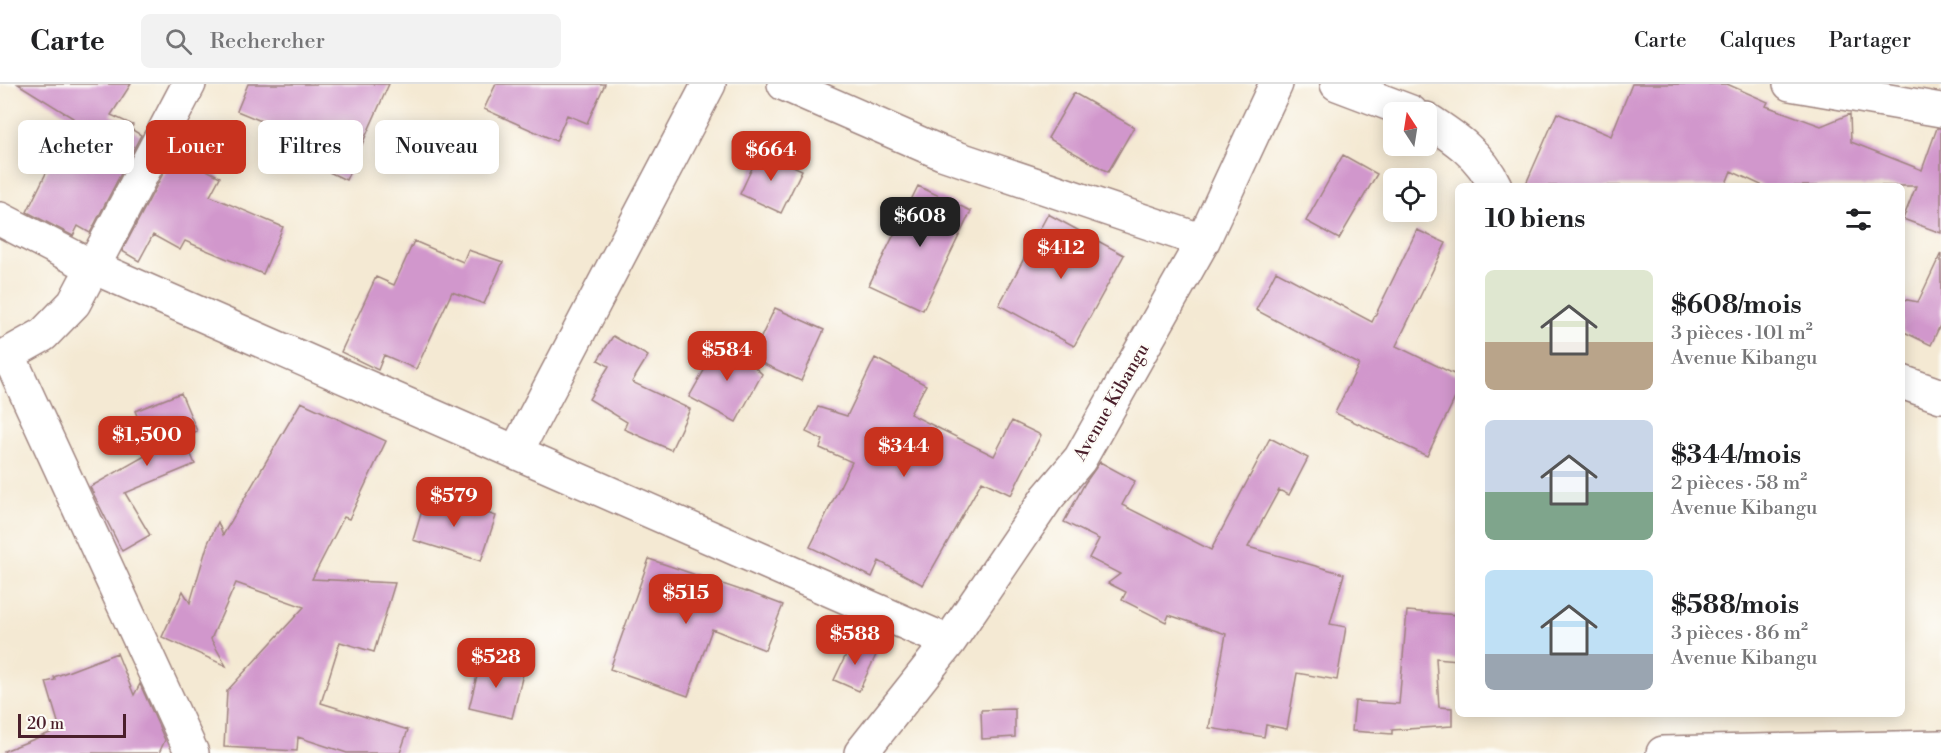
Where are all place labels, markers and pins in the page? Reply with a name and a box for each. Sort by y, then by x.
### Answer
pin: $664 [735,131,807,182]
pin: $608 [884,197,956,248]
pin: $412 [1025,229,1097,280]
pin: $584 [691,331,763,382]
pin: $1,500 [98,416,196,467]
pin: $344 [868,427,940,478]
pin: $579 [418,477,490,528]
pin: $515 [650,574,722,625]
pin: $588 [819,615,891,666]
pin: $528 [460,638,532,689]

